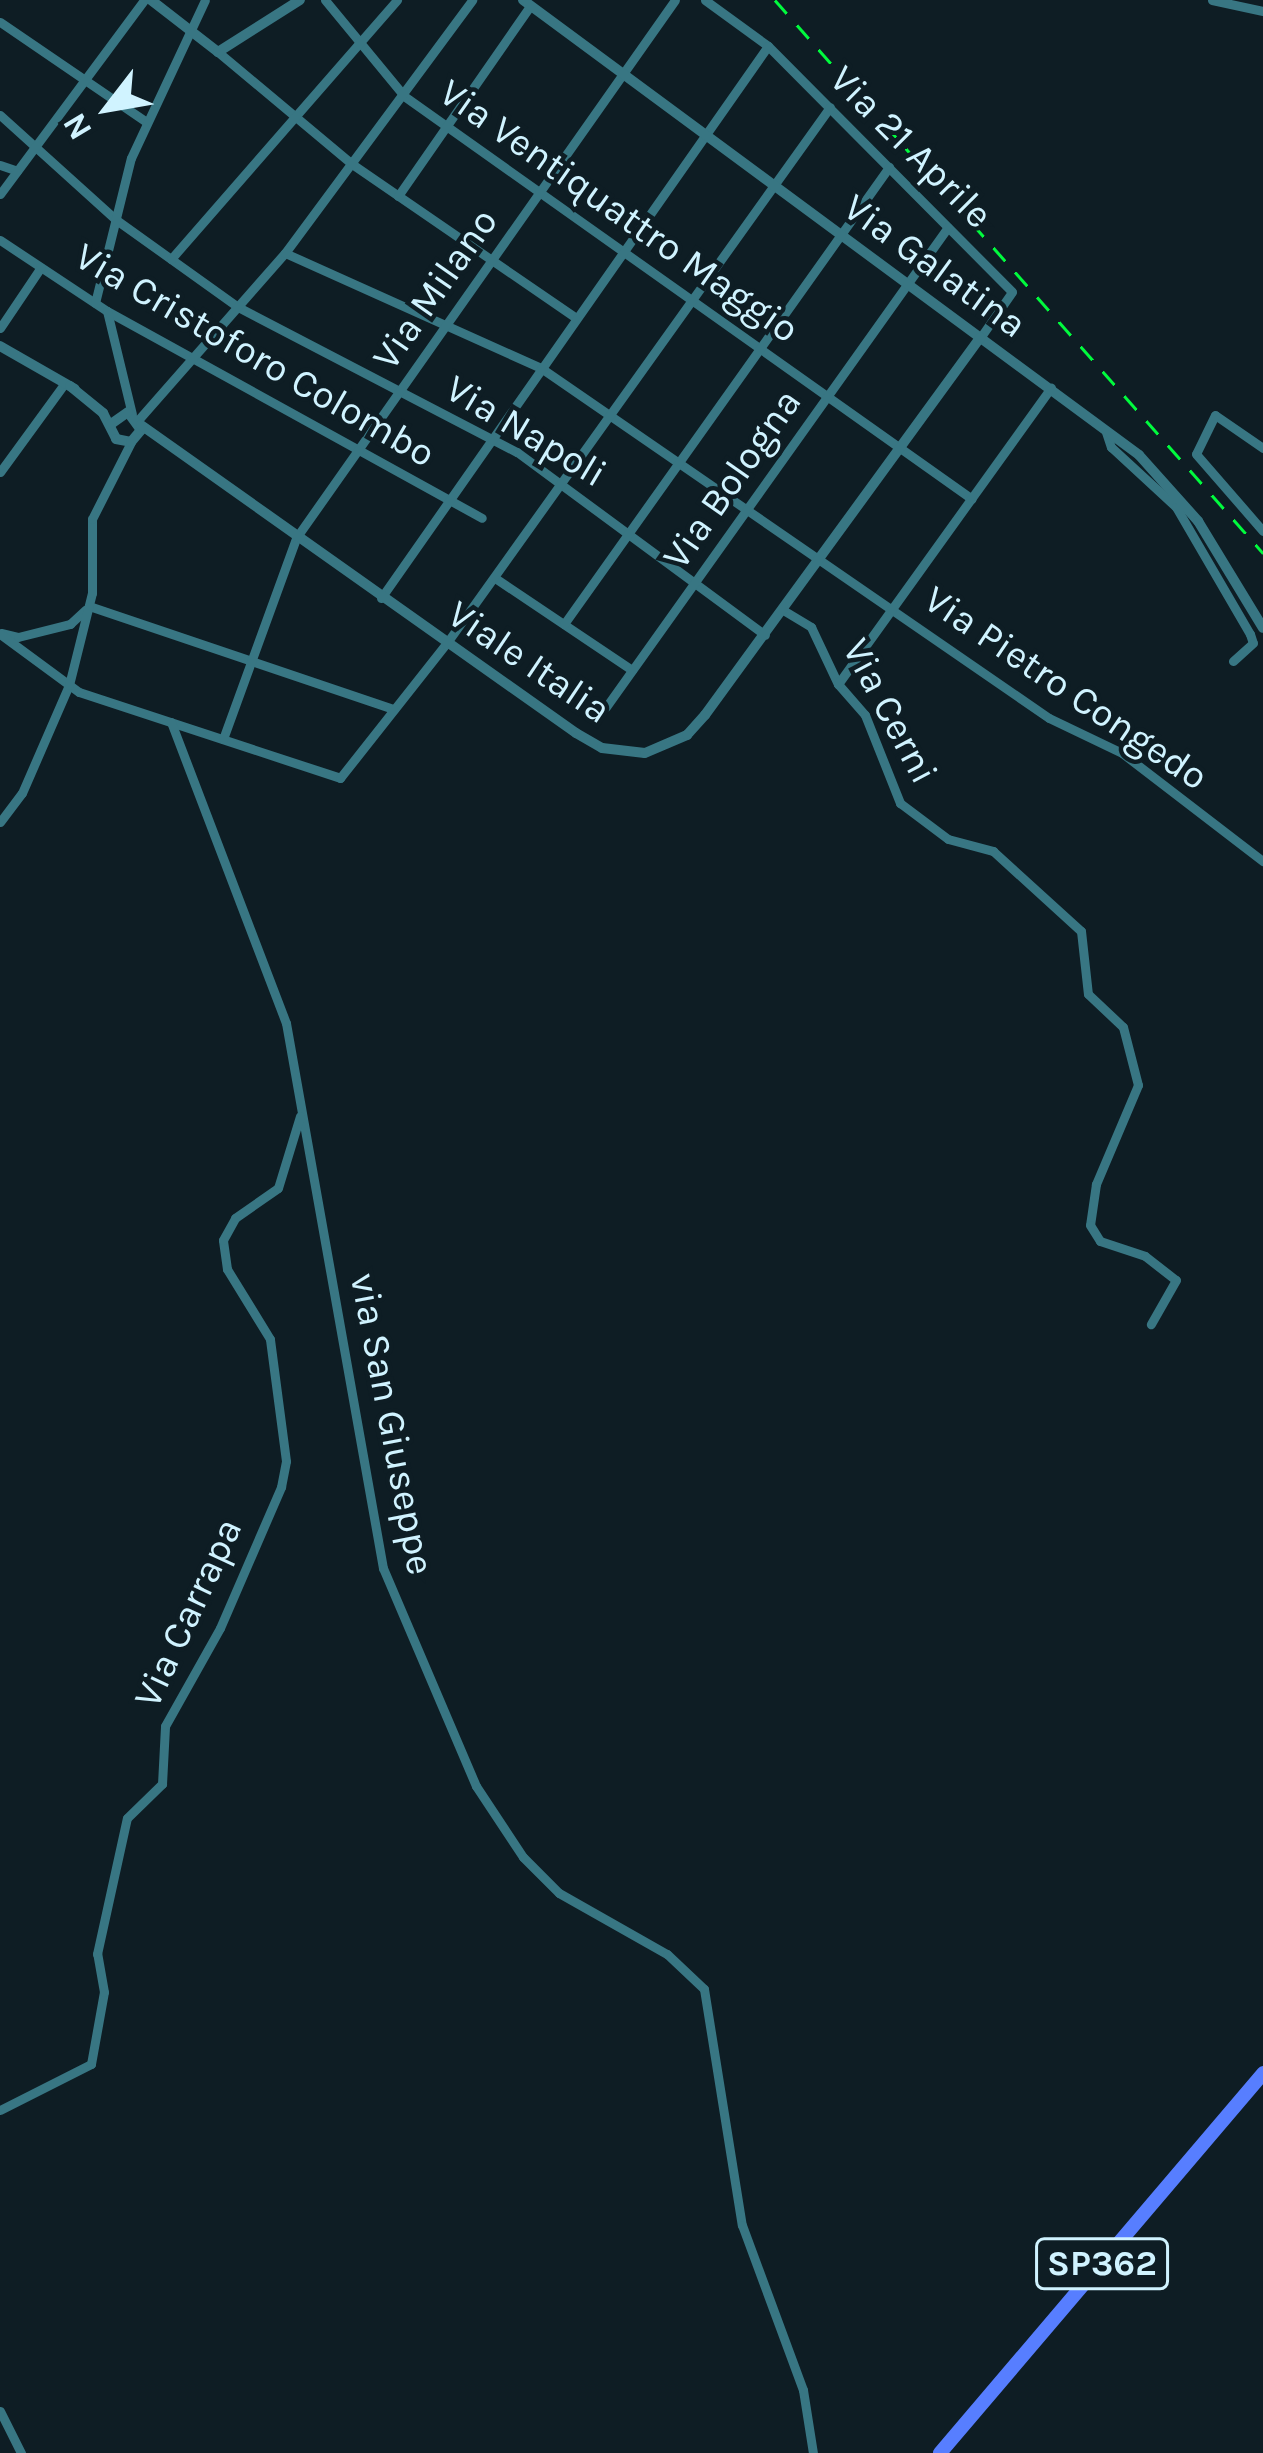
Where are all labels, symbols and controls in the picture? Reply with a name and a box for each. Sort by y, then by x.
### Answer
north arrow [48,48,168,168]
street label: Via 21 Aprile [820,56,1002,238]
street label: Via Ventiquattro Maggio [430,69,808,353]
text: N [55,107,100,146]
street label: Via Galatina [834,184,1036,348]
street label: Via Milano [362,199,508,379]
street label: Via Cristoforo Colombo [67,233,443,477]
street label: Via Napoli [437,365,615,497]
street label: Via Bologna [653,380,811,578]
street label: Via Pietro Congedo [915,576,1217,800]
street label: Viale Italia [439,591,619,733]
street label: Via Cerni [832,630,948,792]
street label: via San Giuseppe [340,1269,444,1579]
street label: Via Carrapa [124,1511,252,1715]
road number: SP362 [1033,2234,1171,2294]

